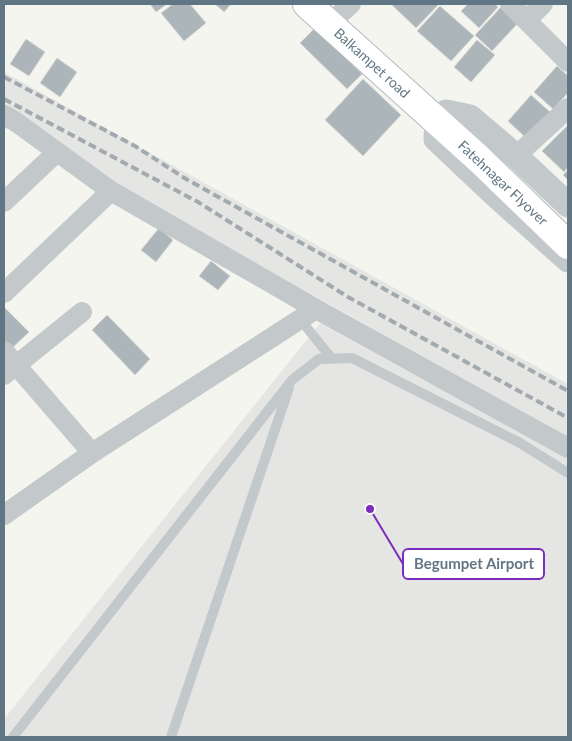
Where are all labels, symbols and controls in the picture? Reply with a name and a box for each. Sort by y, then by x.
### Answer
street label: Balkampet road [331,24,414,101]
street label: Fatehnagar Flyover [455,137,552,229]
callout: Begumpet Airport [403,549,544,579]
text: Begumpet Airport [414,554,534,572]

